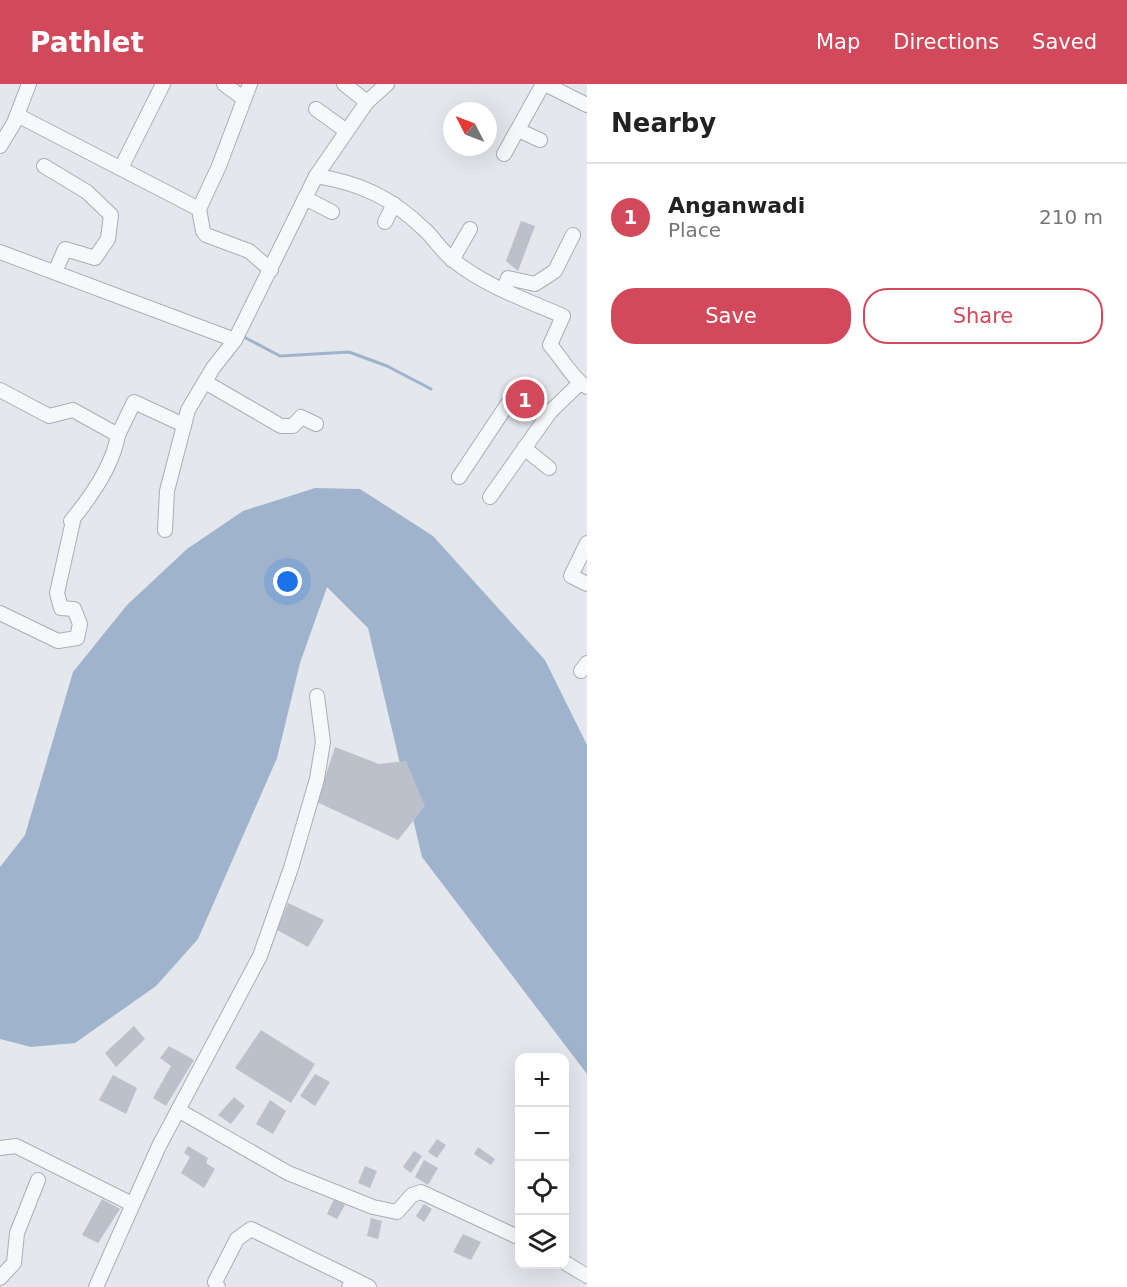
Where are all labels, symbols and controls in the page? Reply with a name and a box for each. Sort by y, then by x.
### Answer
text: Pathlet [30,26,144,59]
text: Map [816,30,860,54]
text: Directions [893,30,999,54]
text: Saved [1032,30,1097,54]
north arrow [443,102,497,156]
text: Nearby [611,108,716,138]
text: Anganwadi [668,193,805,218]
text: 1 [624,205,637,229]
text: 210 m [1039,205,1103,229]
text: Place [668,218,721,242]
button: Save [611,288,851,344]
button: Share [863,288,1103,344]
pin: 1 [506,376,544,422]
your location [273,567,302,596]
map controls [515,1053,569,1269]
button: + [515,1053,569,1107]
button: − [515,1107,569,1161]
button: locate [515,1161,569,1215]
button: layers [515,1215,569,1269]

